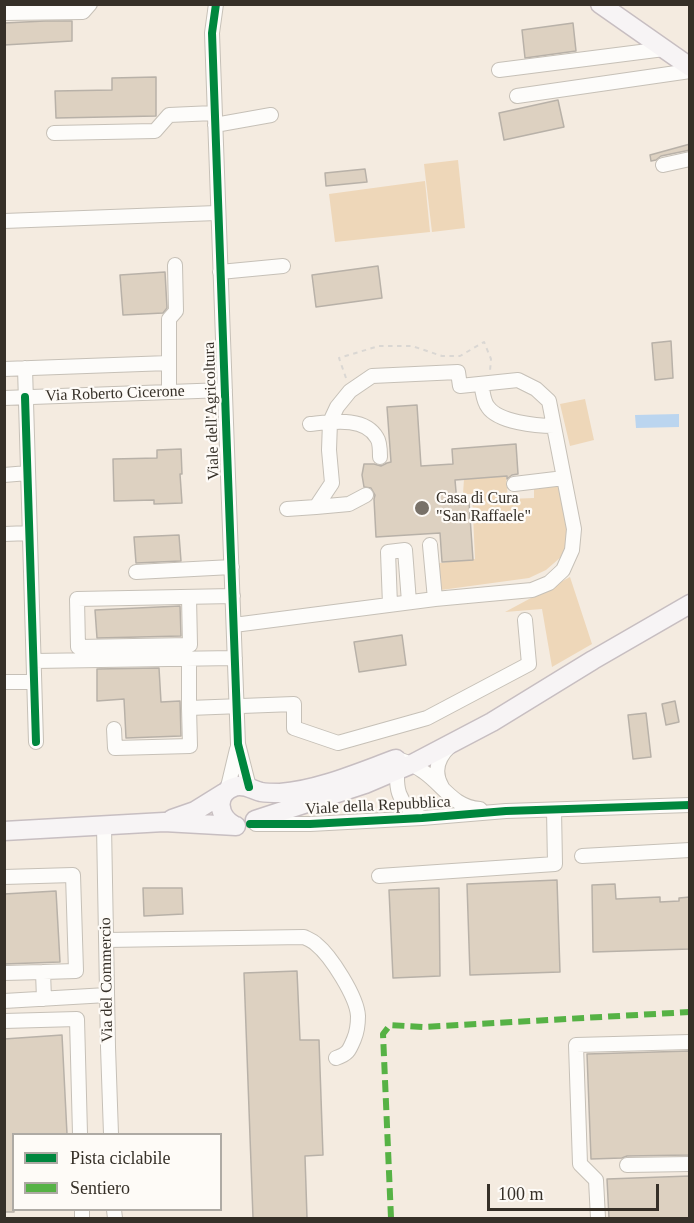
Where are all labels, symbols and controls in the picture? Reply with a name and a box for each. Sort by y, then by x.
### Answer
street label: Viale dell'Agricoltura [200,342,224,480]
street label: Via Roberto Cicerone [45,382,185,406]
place label: Casa di Cura "San Raffaele" [436,489,531,527]
marker: Casa di Cura "San Raffaele" [413,499,431,517]
street label: Viale della Repubblica [305,793,451,819]
street label: Via del Commercio [96,917,118,1043]
legend [12,1133,222,1211]
text: Pista ciclabile [70,1148,170,1168]
scale bar [490,1172,662,1210]
text: Sentiero [70,1178,130,1198]
text: 100 m [498,1184,544,1204]

